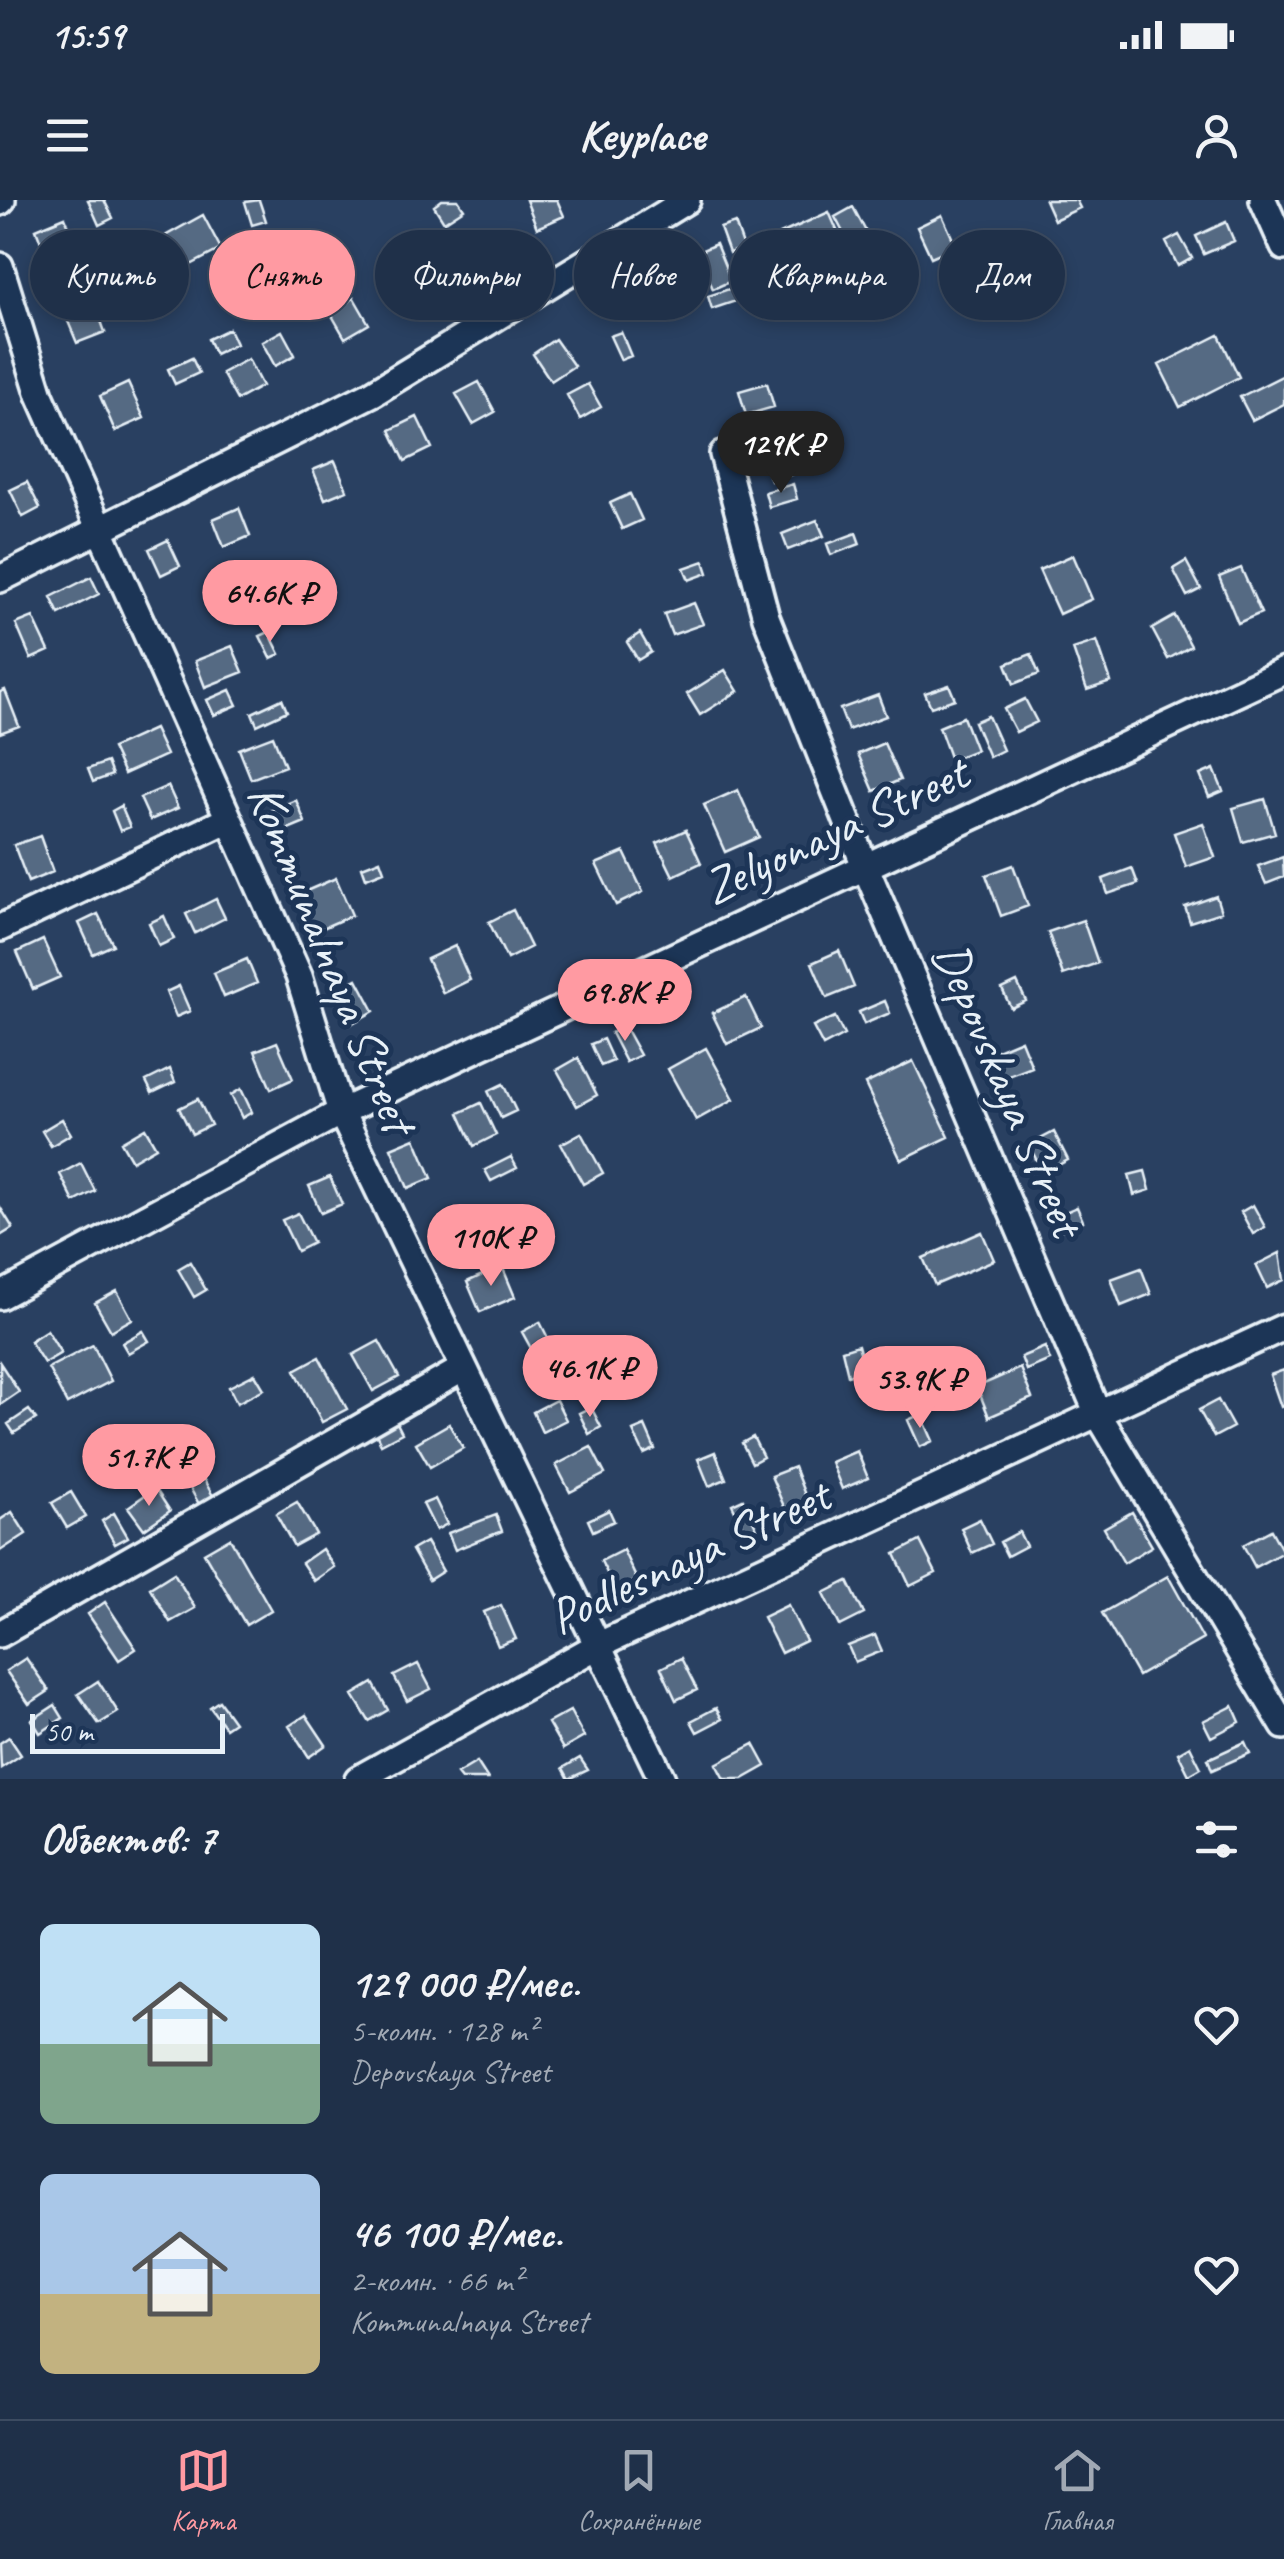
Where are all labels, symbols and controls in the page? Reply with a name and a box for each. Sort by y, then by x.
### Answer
text: 15:59 [50,12,124,59]
text: Keyplace [579,107,705,164]
icon: menu [40,108,95,163]
icon: person [1189,108,1244,163]
chip: Купить [30,230,189,320]
chip: Снять [209,230,355,320]
chip: Фильтры [375,230,554,320]
chip: Новое [574,230,710,320]
chip: Квартира [730,230,919,320]
chip: Дом [939,230,1065,320]
pin: 129K ₽ [700,411,862,496]
text: 129K ₽ [739,423,823,464]
pin: 64.6K ₽ [178,560,362,645]
text: 64.6K ₽ [224,572,316,613]
street label: Zelyonaya Street [692,739,982,919]
street label: Kommunalnaya Street [233,774,433,1148]
street label: Depovskaya Street [919,932,1101,1250]
pin: 69.8K ₽ [533,959,717,1044]
text: 69.8K ₽ [580,971,670,1012]
pin: 110K ₽ [410,1204,572,1289]
text: 110K ₽ [449,1216,533,1257]
pin: 46.1K ₽ [498,1335,682,1420]
pin: 53.9K ₽ [828,1346,1012,1431]
text: 46.1K ₽ [545,1347,635,1388]
text: 53.9K ₽ [875,1358,965,1399]
pin: 51.7K ₽ [57,1424,241,1509]
text: 51.7K ₽ [104,1436,194,1477]
street label: Podlesnaya Street [539,1462,843,1649]
scale bar [30,1709,225,1754]
text: 50 m [45,1714,93,1749]
icon: filters [1189,1812,1244,1867]
text: Объектов: 7 [40,1813,215,1866]
text: 129 000 ₽/мес. [350,1957,580,2010]
icon: home [120,1964,240,2084]
icon: heart [1189,1997,1244,2052]
text: 5-комн. · 128 m² [350,2010,537,2051]
text: Depovskaya Street [350,2051,551,2092]
text: 46 100 ₽/мес. [350,2207,562,2260]
icon: home [120,2214,240,2334]
icon: heart [1189,2247,1244,2302]
text: 2-комн. · 66 m² [350,2260,522,2301]
text: Kommunalnaya Street [350,2301,587,2342]
tab: Карта [171,2443,235,2538]
tab: Сохранённые [578,2443,700,2538]
tab: Главная [1042,2443,1113,2538]

